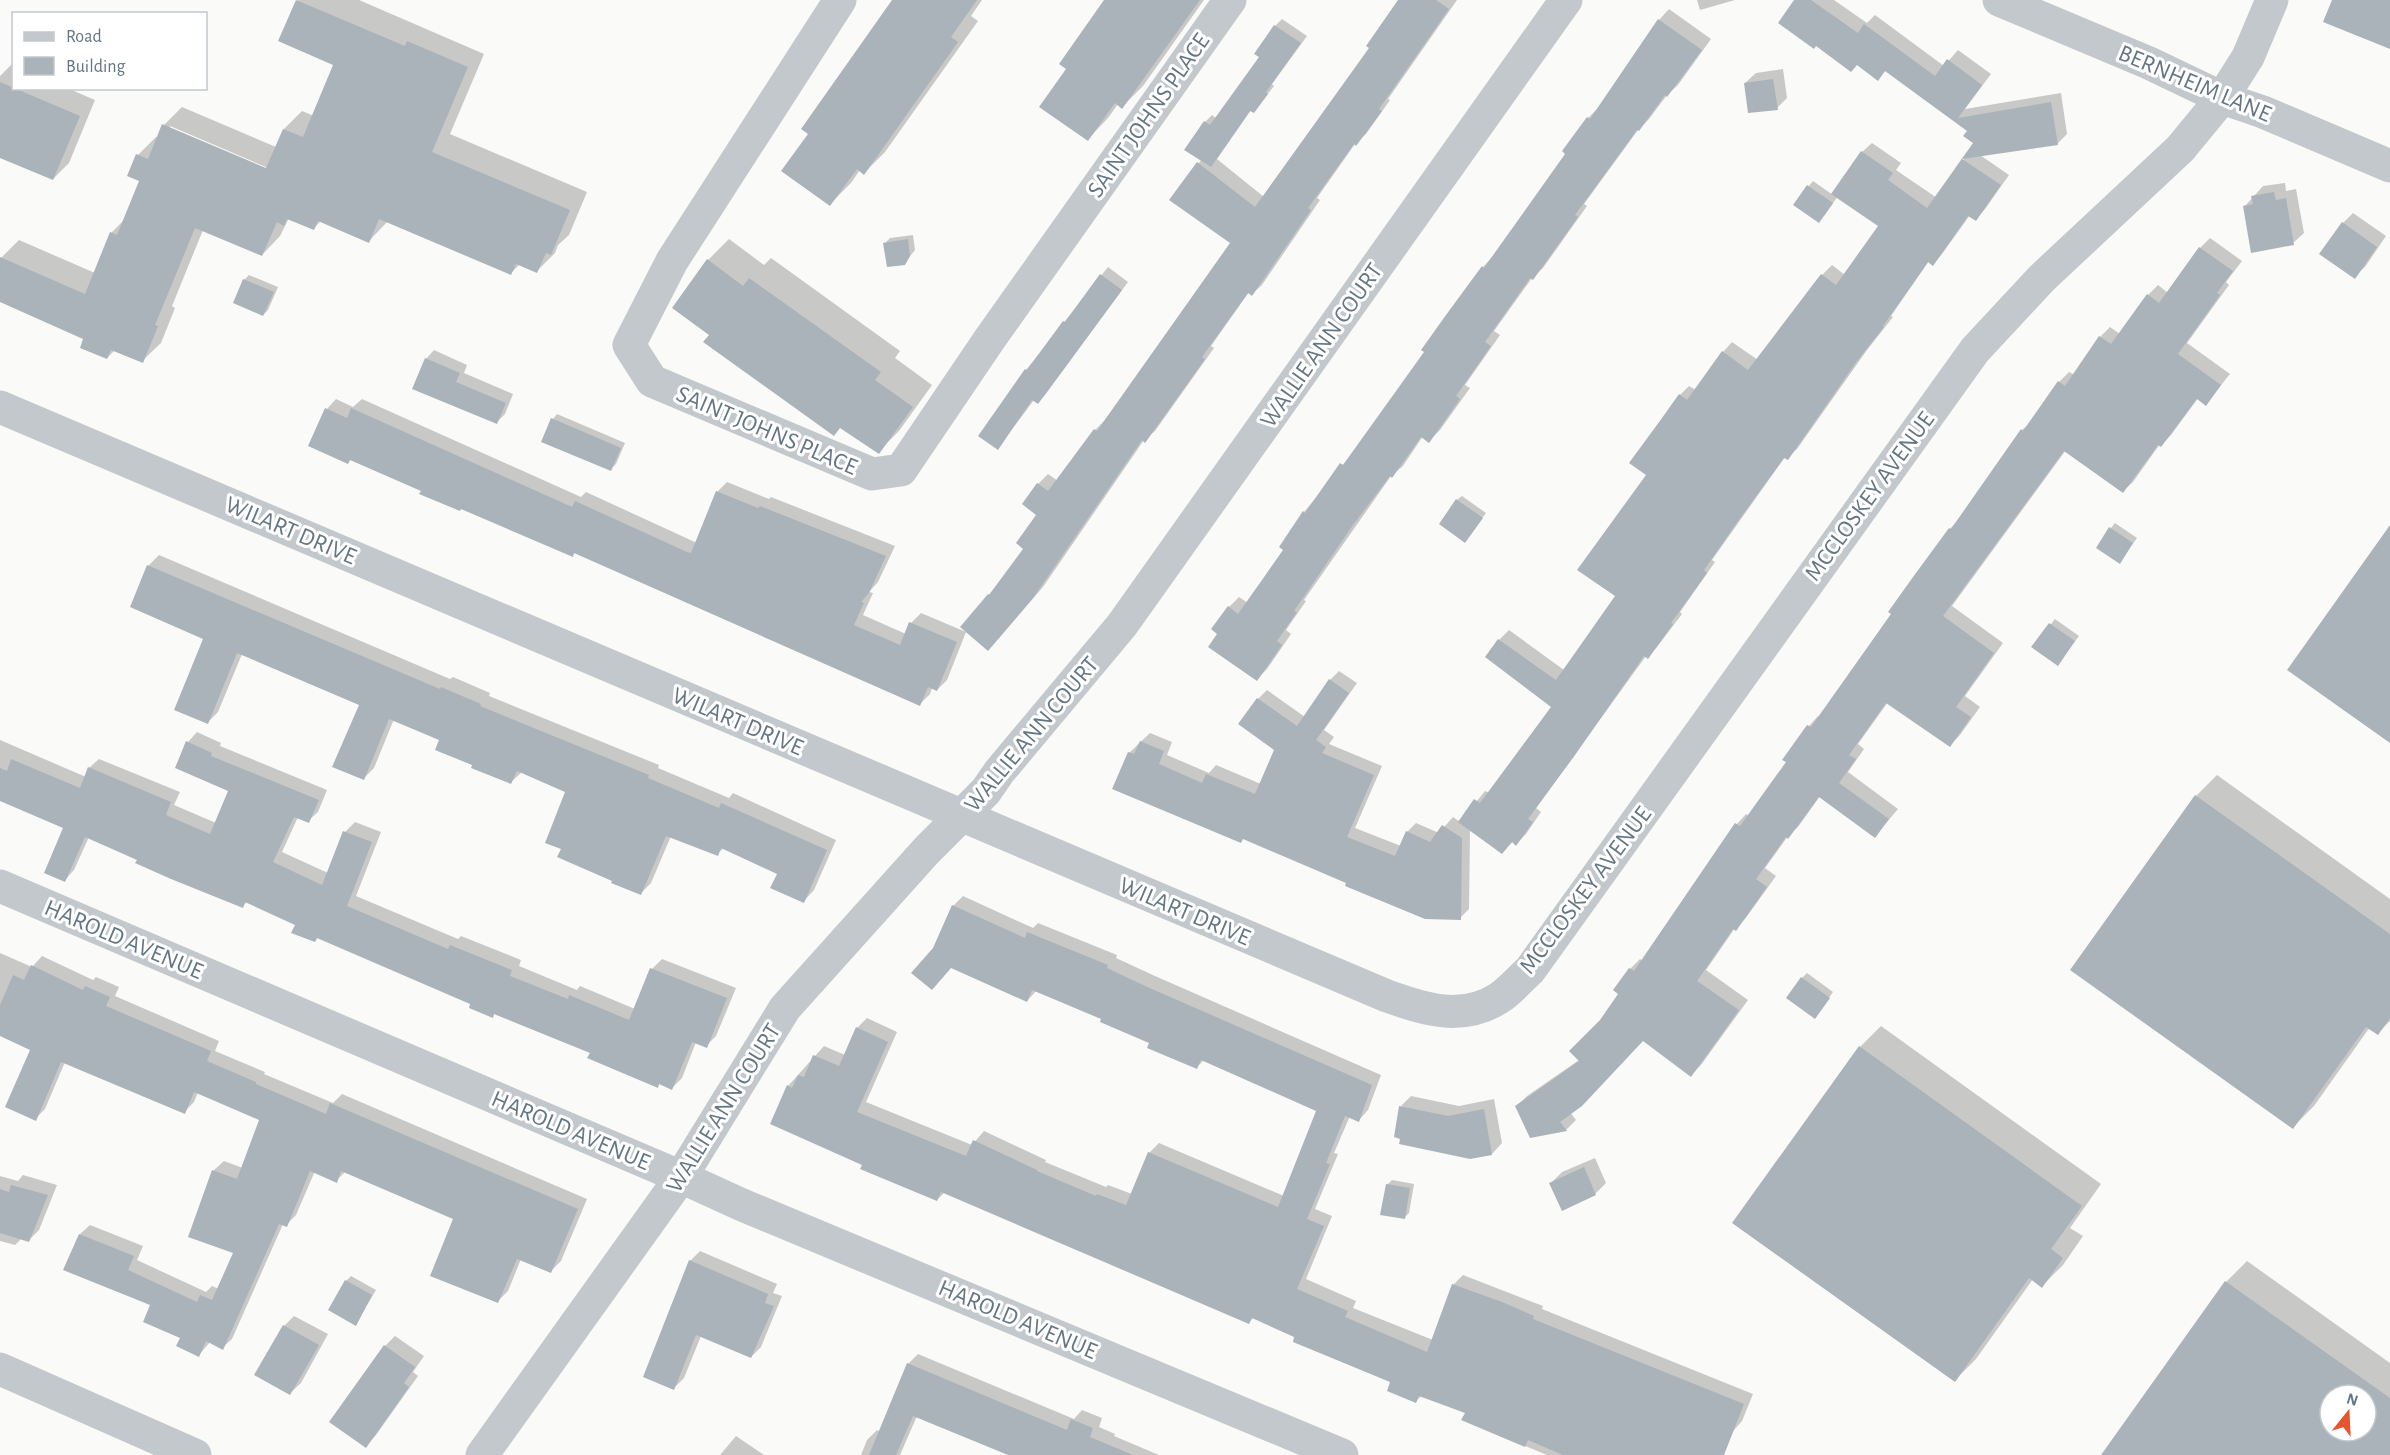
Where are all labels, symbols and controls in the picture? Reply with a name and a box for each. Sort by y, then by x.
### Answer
legend [12,12,207,90]
text: Road [66,28,102,46]
street label: SAINT JOHNS PLACE [1083,29,1214,202]
street label: BERNHEIM LANE [2115,41,2275,127]
text: Building [66,58,126,76]
street label: WALLIE ANN COURT [1256,259,1387,432]
street label: SAINT JOHNS PLACE [673,382,861,480]
street label: MCCLOSKEY AVENUE [1801,407,1939,585]
street label: WILART DRIVE [222,493,360,569]
street label: WALLIE ANN COURT [960,652,1104,817]
street label: WILART DRIVE [669,684,807,760]
street label: MCCLOSKEY AVENUE [1515,802,1657,979]
street label: WILART DRIVE [1116,874,1254,950]
street label: HAROLD AVENUE [41,896,207,984]
street label: WALLIE ANN COURT [662,1020,786,1197]
street label: HAROLD AVENUE [488,1087,654,1175]
street label: HAROLD AVENUE [935,1276,1101,1364]
north arrow [2318,1383,2378,1443]
text: N [2345,1390,2360,1409]

